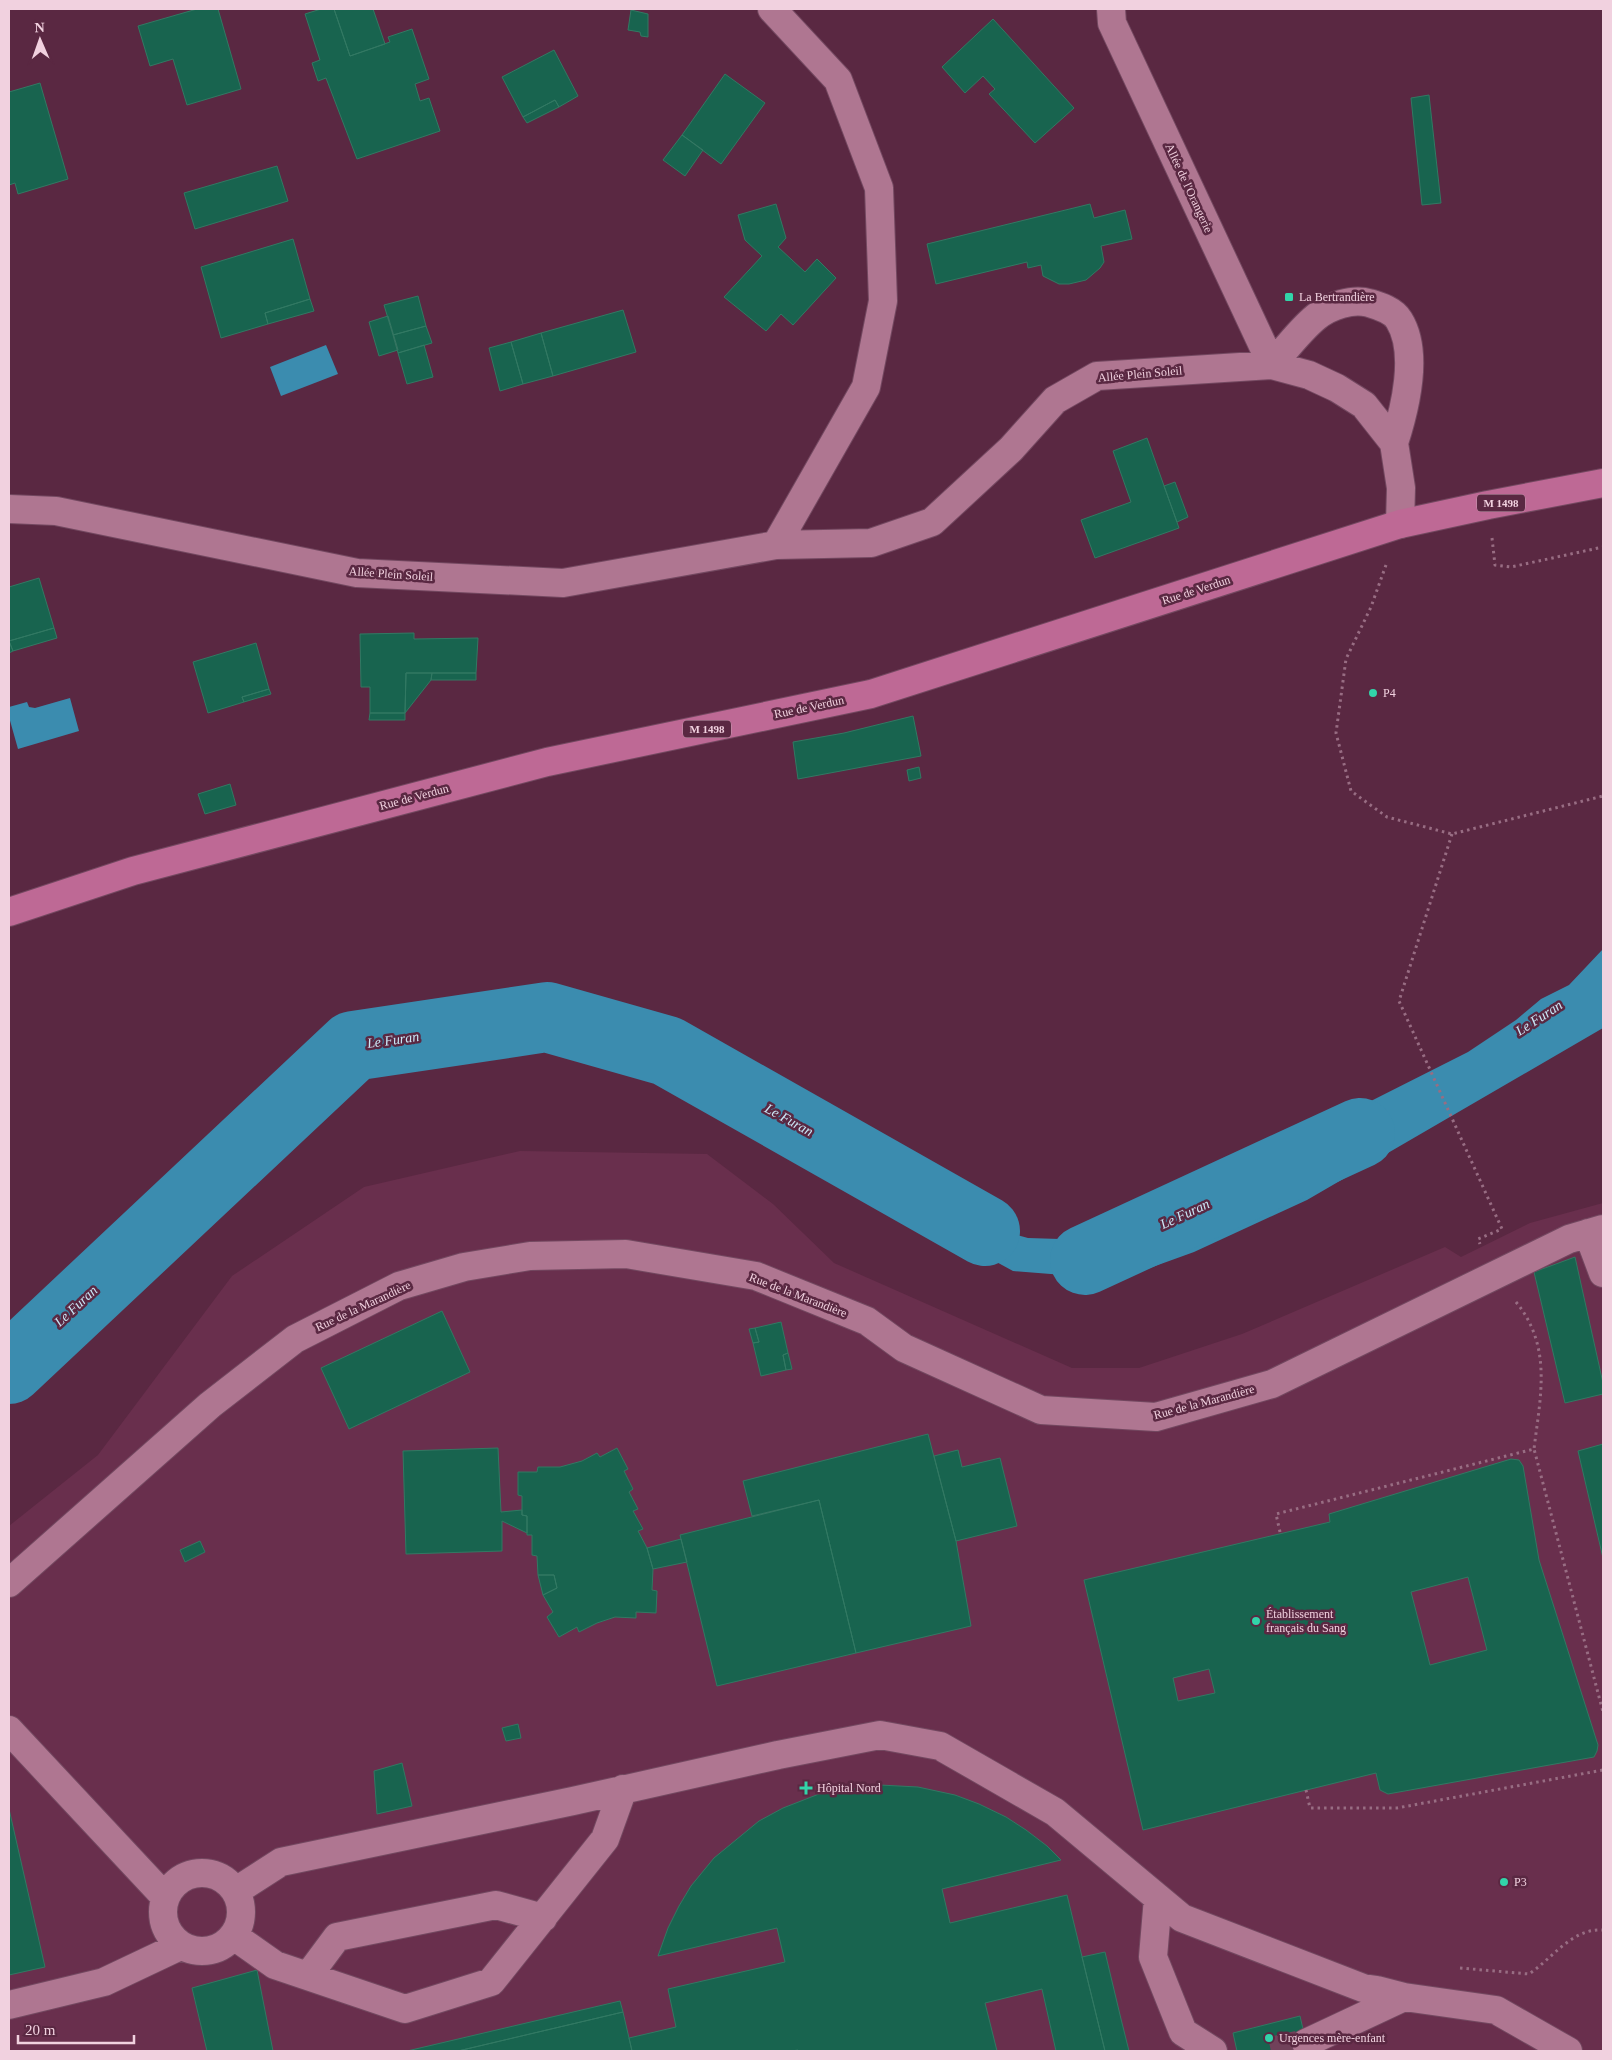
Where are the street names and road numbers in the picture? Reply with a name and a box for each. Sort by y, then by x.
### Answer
street label: Allée de l'Orangerie [1162,141,1216,235]
street label: Allée Plein Soleil [1097,363,1183,385]
road number: M 1498 [1477,494,1525,512]
street label: Allée Plein Soleil [348,564,434,584]
street label: Rue de Verdun [1160,572,1232,608]
street label: Rue de Verdun [773,693,845,721]
road number: M 1498 [683,721,731,738]
street label: Rue de Verdun [378,781,450,813]
street label: Rue de la Marandière [747,1270,849,1320]
street label: Rue de la Marandière [313,1278,413,1334]
street label: Rue de la Marandière [1152,1382,1256,1422]

